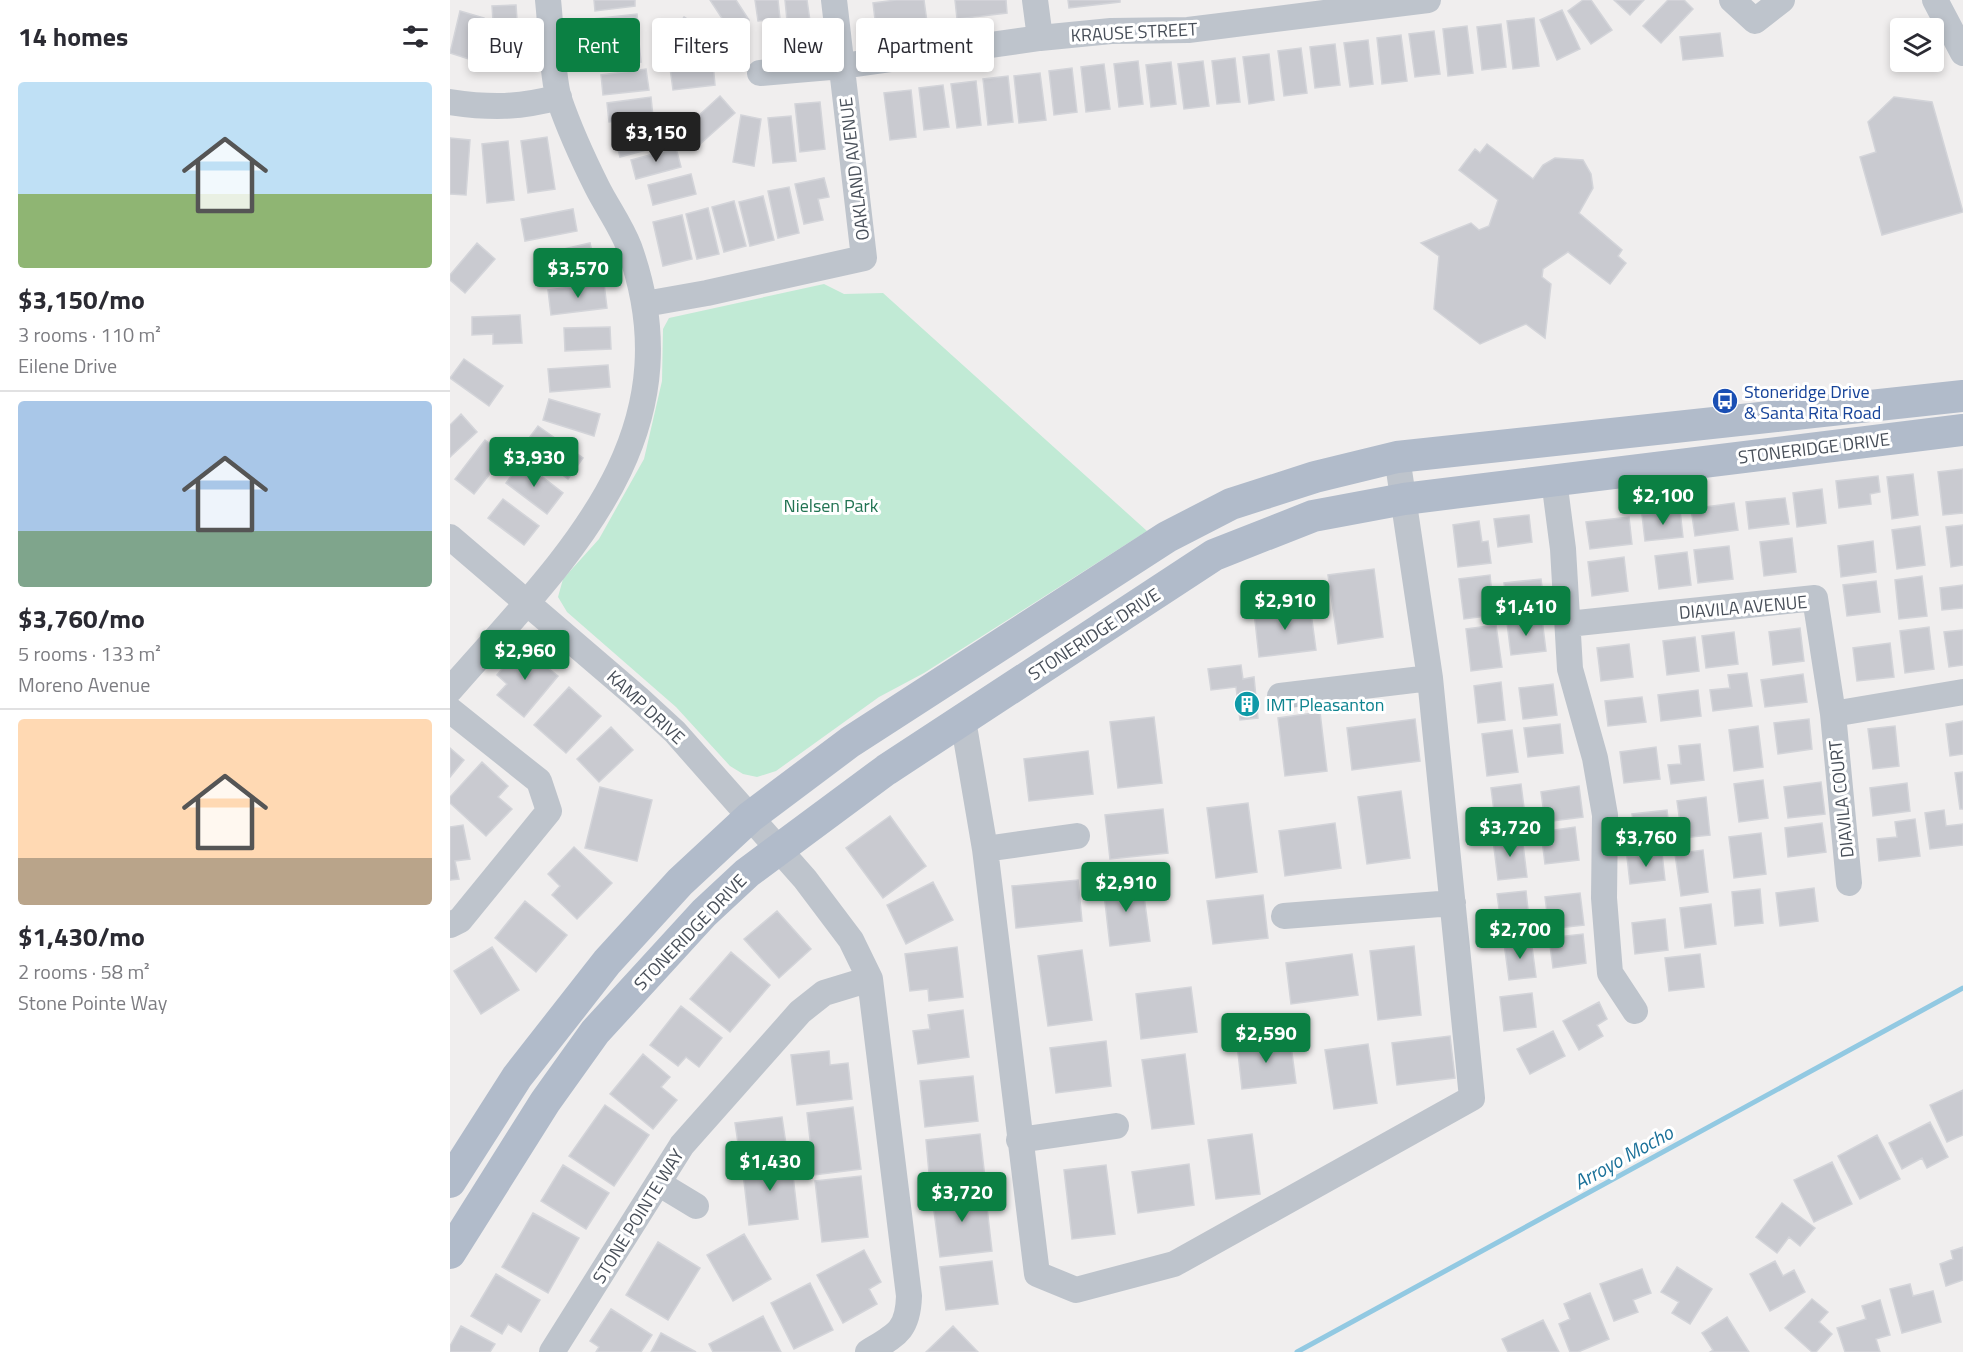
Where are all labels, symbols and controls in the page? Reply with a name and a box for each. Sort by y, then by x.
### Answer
street label: KRAUSE STREET [1070,15,1199,49]
text: 14 homes [18,17,128,56]
chip: Buy [468,18,544,72]
chip: Rent [556,18,640,72]
chip: Filters [652,18,750,72]
chip: New [762,18,844,72]
chip: Apartment [856,18,994,72]
map controls [1890,18,1944,72]
button: layers [1890,18,1944,72]
icon: filters [399,20,432,53]
street label: OAKLAND AVENUE [832,96,876,242]
pin: $3,150 [607,112,705,163]
text: $3,150 [625,116,687,147]
icon: home [171,121,279,229]
pin: $3,570 [529,248,627,299]
text: $3,570 [547,252,609,283]
text: $3,150/mo [18,280,145,319]
text: 3 rooms · 110 m² [18,319,161,350]
text: Eilene Drive [18,350,117,381]
place label: Stoneridge Drive & Santa Rita Road [1744,378,1881,426]
bus stop icon: Stoneridge Drive & Santa Rita Road [1710,386,1740,416]
street label: STONERIDGE DRIVE [1737,425,1891,471]
pin: $3,930 [485,437,583,488]
icon: home [171,440,279,548]
text: $3,930 [503,441,565,472]
pin: $2,100 [1614,475,1712,526]
text: $2,100 [1632,479,1694,510]
park label: Nielsen Park [784,492,879,519]
pin: $2,910 [1236,580,1334,631]
street label: STONERIDGE DRIVE [1023,581,1165,687]
text: $2,910 [1254,584,1316,615]
pin: $1,410 [1477,586,1575,637]
street label: DIAVILA AVENUE [1678,588,1808,626]
text: $1,410 [1495,590,1557,621]
text: $3,760/mo [18,599,145,638]
pin: $2,960 [476,630,574,681]
text: $2,960 [494,634,556,665]
text: 5 rooms · 133 m² [18,638,161,669]
street label: KAMP DRIVE [601,664,691,750]
text: Moreno Avenue [18,669,150,700]
building icon: IMT Pleasanton [1232,689,1262,719]
place label: IMT Pleasanton [1266,691,1384,718]
street label: DIAVILA COURT [1821,738,1861,859]
icon: home [171,758,279,866]
pin: $3,720 [1461,807,1559,858]
text: $3,720 [1479,811,1541,842]
pin: $3,760 [1597,817,1695,868]
text: $3,760 [1615,821,1677,852]
pin: $2,910 [1077,862,1175,913]
text: $2,910 [1095,866,1157,897]
street label: STONERIDGE DRIVE [627,868,753,996]
pin: $2,700 [1471,909,1569,960]
text: $2,700 [1489,913,1551,944]
text: $1,430/mo [18,917,145,956]
text: 2 rooms · 58 m² [18,956,150,987]
text: Stone Pointe Way [18,987,167,1018]
pin: $2,590 [1217,1013,1315,1064]
text: $2,590 [1235,1017,1297,1048]
water label: Arroyo Mocho [1568,1116,1679,1197]
pin: $1,430 [721,1141,819,1192]
street label: STONE POINTE WAY [586,1143,691,1289]
text: $1,430 [739,1145,801,1176]
pin: $3,720 [913,1172,1011,1223]
text: $3,720 [931,1176,993,1207]

